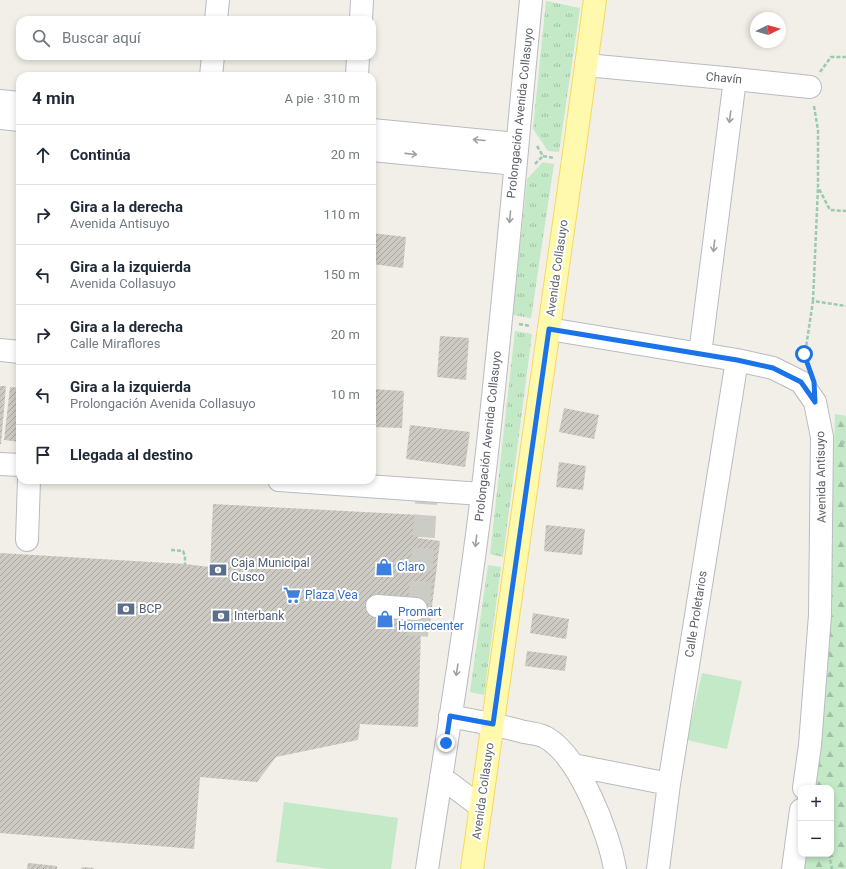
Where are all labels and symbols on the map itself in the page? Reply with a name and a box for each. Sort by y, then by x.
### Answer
north arrow [750,12,786,48]
street label: Prolongación Avenida Collasuyo [504,27,536,199]
street label: Chavín [705,69,743,87]
one-way arrow [726,110,734,123]
one-way arrow [473,137,486,144]
one-way arrow [404,150,417,158]
one-way arrow [507,210,514,223]
street label: Avenida Collasuyo [543,218,571,317]
one-way arrow [710,239,717,252]
route start [795,345,813,363]
street label: Prolongación Avenida Collasuyo [472,350,504,522]
street label: Avenida Antisuyo [813,431,829,523]
one-way arrow [472,534,480,547]
place label: Caja Municipal Cusco [231,556,310,584]
shop icon: Claro [374,557,394,577]
bank icon: Caja Municipal Cusco [208,560,228,580]
place label: Claro [397,560,425,574]
street label: Calle Proletarios [682,570,710,658]
supermarket icon: Plaza Vea [282,585,302,605]
place label: Plaza Vea [305,588,358,602]
bank icon: BCP [116,599,136,619]
place label: BCP [139,602,162,616]
place label: Promart Homecenter [398,605,464,633]
bank icon: Interbank [211,606,231,626]
place label: Interbank [234,609,285,623]
shop icon: Promart Homecenter [375,609,395,629]
one-way arrow [453,663,461,676]
route end [437,734,455,752]
street label: Avenida Collasuyo [469,741,497,840]

